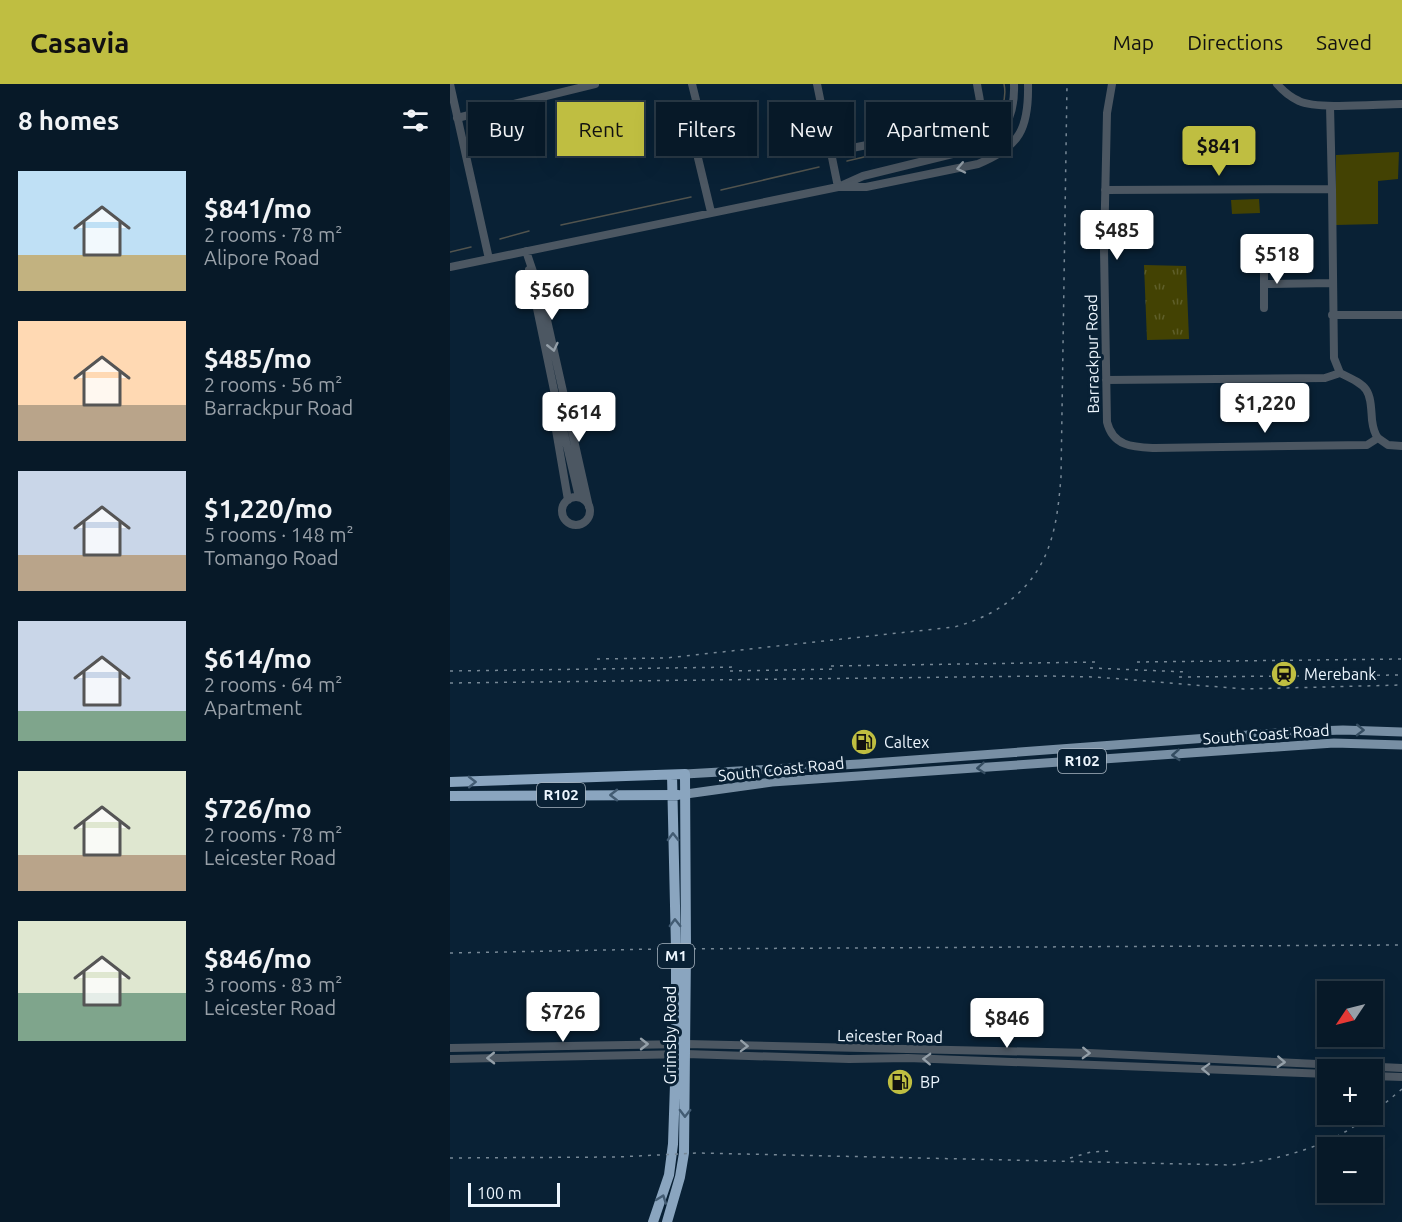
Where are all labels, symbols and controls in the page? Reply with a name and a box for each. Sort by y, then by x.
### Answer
text: Casavia [30,27,129,58]
text: Map [1113,30,1154,54]
text: Directions [1187,30,1283,54]
text: Saved [1316,30,1372,54]
chip: Buy [468,102,545,156]
chip: Rent [557,102,644,156]
chip: Filters [656,102,757,156]
chip: New [769,102,854,156]
chip: Apartment [866,102,1011,156]
icon: filters [399,104,432,137]
text: 8 homes [18,106,119,135]
pin: $841 [1183,126,1255,177]
text: $841 [1196,134,1242,157]
one-way arrow [956,161,966,174]
text: $841/mo [204,194,312,223]
icon: home [66,195,138,267]
pin: $485 [1081,210,1153,261]
text: $485 [1094,218,1140,241]
text: 2 rooms · 78 m² [204,223,342,246]
pin: $518 [1241,234,1313,285]
text: $518 [1254,242,1300,265]
text: Alipore Road [204,246,320,269]
pin: $560 [516,270,588,321]
text: $560 [529,278,575,301]
street label: Barrackpur Road [1082,294,1102,414]
one-way arrow [546,342,559,352]
text: $485/mo [204,344,312,373]
icon: home [66,345,138,417]
text: 2 rooms · 56 m² [204,373,342,396]
pin: $1,220 [1216,383,1314,434]
text: $1,220 [1234,391,1296,414]
pin: $614 [543,392,615,443]
text: Barrackpur Road [204,396,353,419]
text: $614 [556,400,602,423]
text: $1,220/mo [204,494,333,523]
icon: home [66,495,138,567]
text: 5 rooms · 148 m² [204,523,354,546]
text: Tomango Road [204,546,339,569]
text: $614/mo [204,644,312,673]
icon: home [66,645,138,717]
station icon: Merebank [1269,659,1299,689]
place label: Merebank [1304,665,1376,683]
text: 2 rooms · 64 m² [204,673,342,696]
text: Apartment [204,696,302,719]
street label: South Coast Road [1202,721,1330,747]
one-way arrow [1355,724,1364,736]
fuel station icon: Caltex [849,727,879,757]
place label: Caltex [884,733,929,751]
one-way arrow [1171,748,1181,761]
road number: R102 [1058,749,1106,773]
street label: South Coast Road [717,753,845,785]
one-way arrow [977,761,986,774]
one-way arrow [468,776,477,788]
road number: R102 [537,783,585,807]
one-way arrow [610,789,619,801]
text: $726/mo [204,794,312,823]
icon: home [66,795,138,867]
text: 2 rooms · 78 m² [204,823,342,846]
one-way arrow [667,833,680,842]
text: Leicester Road [204,846,336,869]
one-way arrow [669,918,681,927]
text: $846/mo [204,944,312,973]
road number: M1 [658,944,694,968]
icon: home [66,945,138,1017]
text: 3 rooms · 83 m² [204,973,342,996]
north arrow [1317,981,1383,1047]
map controls [1317,981,1383,1203]
street label: Grimsby Road [661,986,679,1084]
pin: $726 [527,992,599,1043]
text: Leicester Road [204,996,336,1019]
pin: $846 [971,998,1043,1049]
text: $726 [540,1000,586,1023]
text: $846 [984,1006,1030,1029]
street label: Leicester Road [837,1026,943,1046]
one-way arrow [640,1038,649,1050]
one-way arrow [740,1039,749,1052]
one-way arrow [1081,1047,1090,1060]
one-way arrow [487,1052,496,1064]
one-way arrow [923,1053,932,1065]
one-way arrow [1276,1056,1285,1069]
button: + [1317,1059,1383,1125]
one-way arrow [1202,1063,1211,1076]
fuel station icon: BP [885,1067,915,1097]
place label: BP [920,1073,940,1091]
one-way arrow [678,1108,691,1117]
button: − [1317,1137,1383,1203]
scale bar [468,1180,560,1208]
text: 100 m [477,1184,522,1202]
one-way arrow [655,1194,667,1205]

